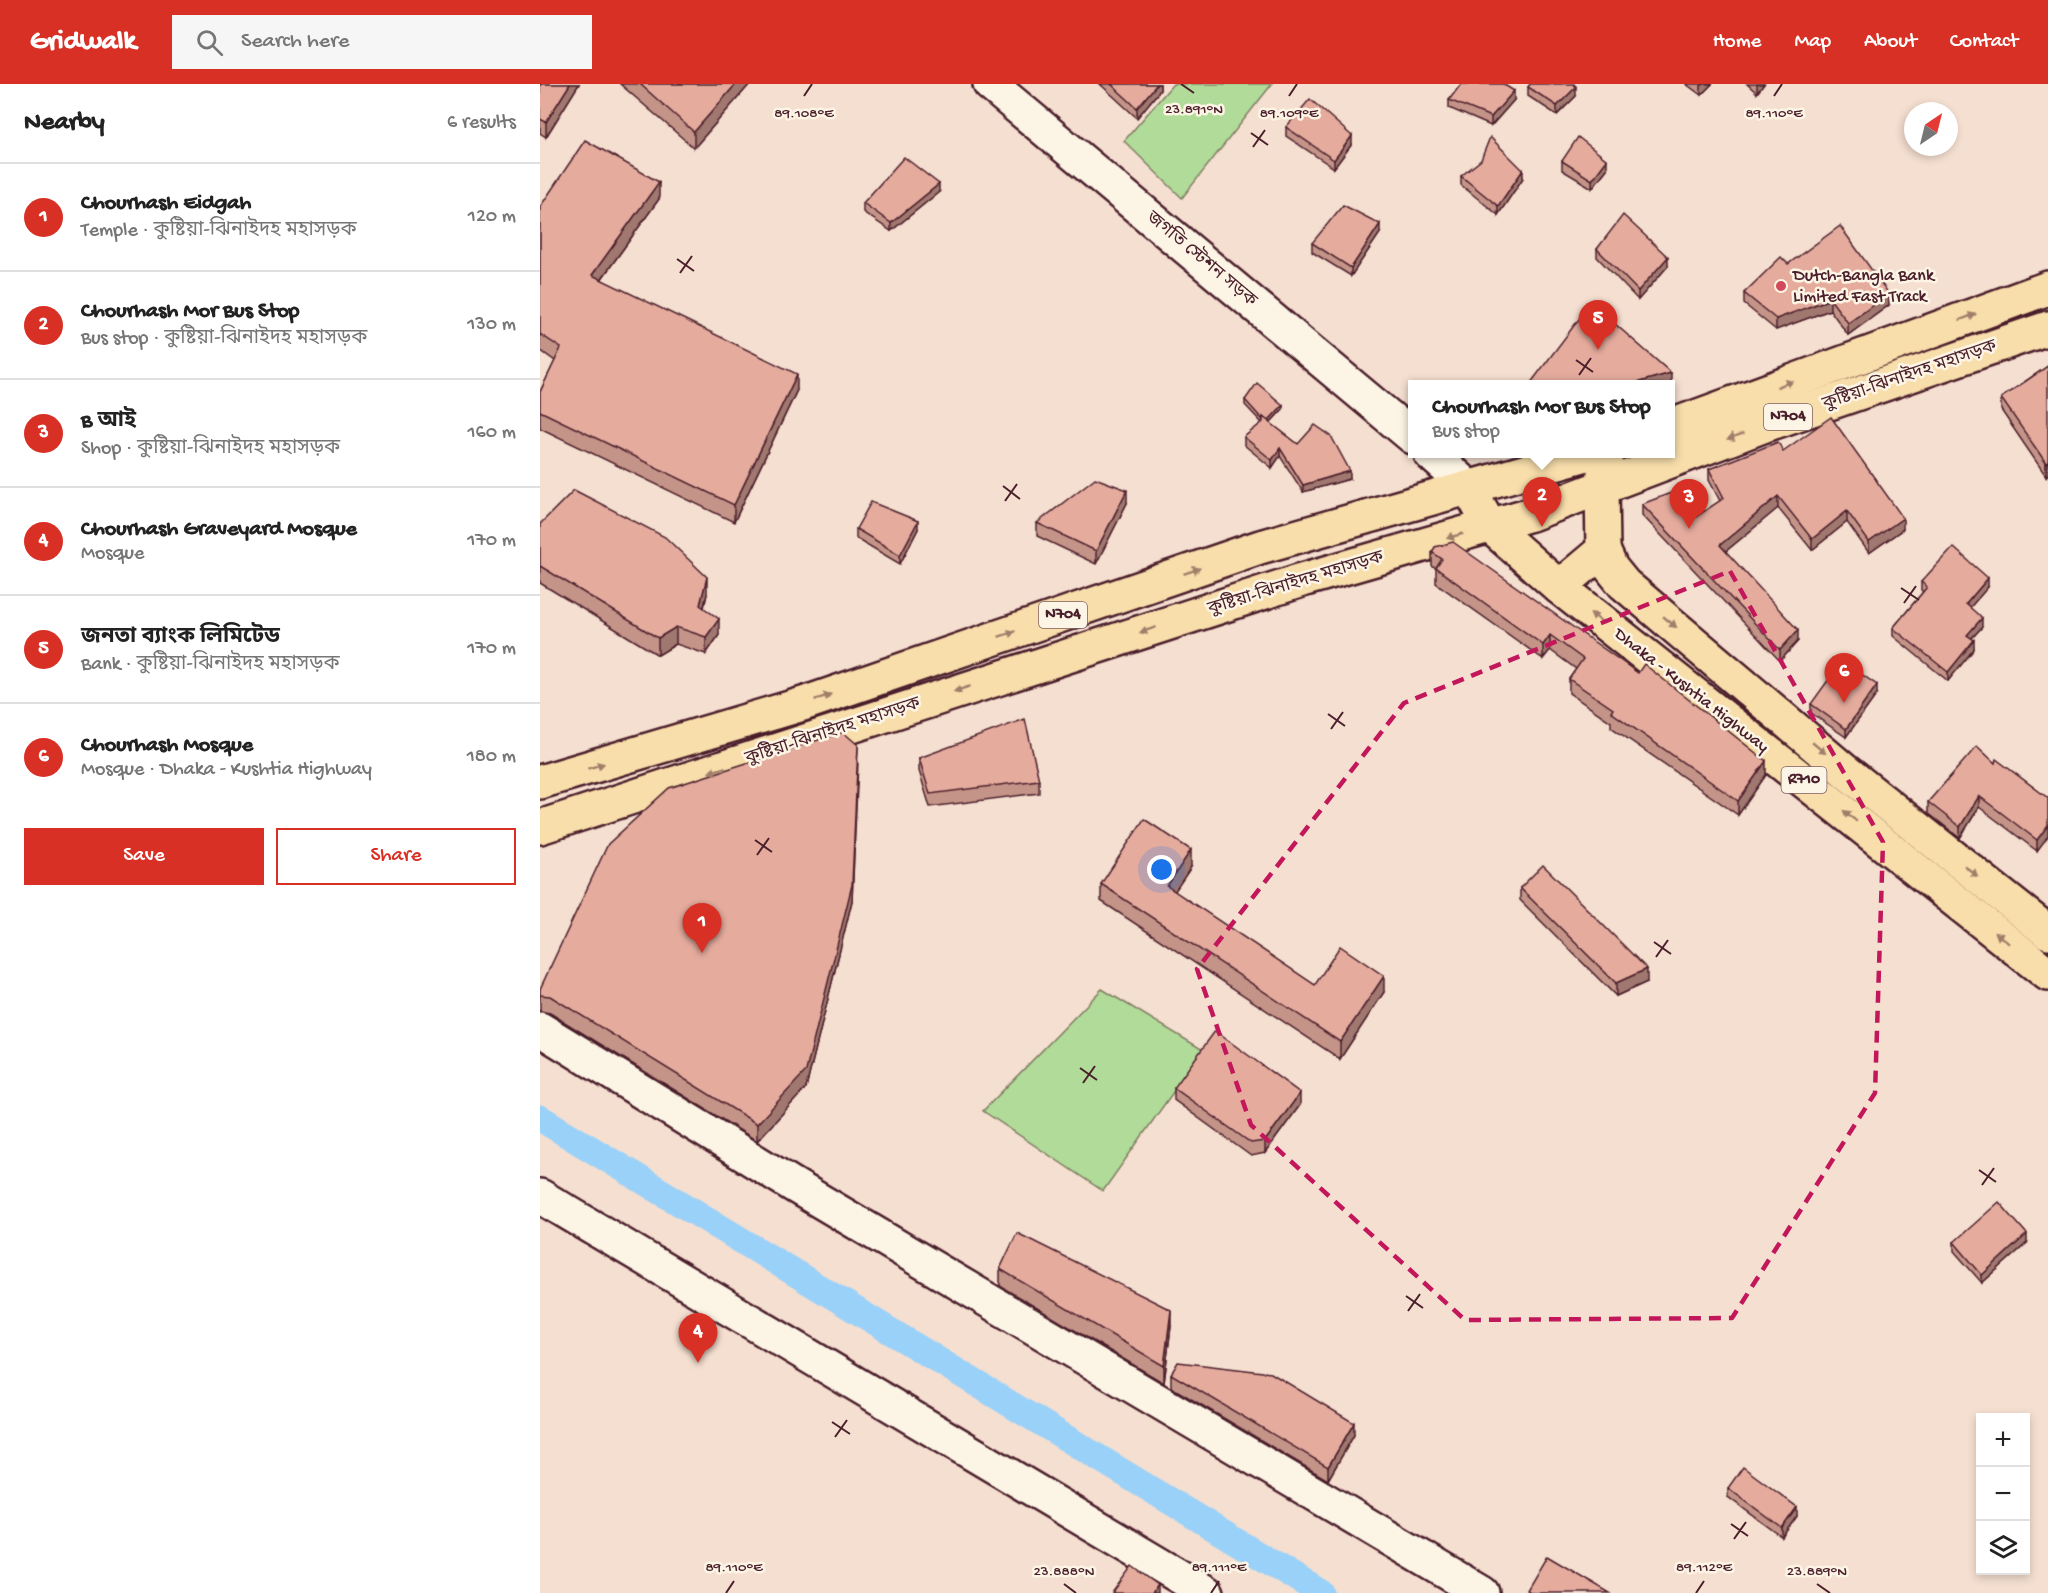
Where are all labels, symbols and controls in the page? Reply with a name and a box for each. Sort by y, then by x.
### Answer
search box [172,15,592,69]
text: Gridwalk [30,26,136,59]
icon: search [193,26,226,59]
text: Search here [241,29,349,55]
text: Home [1713,30,1761,55]
text: Map [1794,30,1831,55]
text: About [1864,30,1917,55]
text: Contact [1950,30,2018,55]
text: 23.891°N [1165,101,1223,119]
north arrow [1904,102,1958,156]
text: 89.108°E [774,105,834,123]
text: 89.109°E [1260,105,1319,123]
text: 89.110°E [1745,105,1803,123]
text: Nearby [24,108,105,139]
text: 6 results [447,112,516,135]
text: Chourhash Eidgah [81,191,251,217]
text: 1 [39,206,48,229]
text: 120 m [468,206,516,229]
street label: জগতি স্টেশন সড়ক [1141,206,1262,313]
text: Temple · কুষ্টিয়া-ঝিনাইদহ মহাসড়ক [81,220,357,243]
place label: Dutch-Bangla Bank Limited Fast Track [1792,266,1936,308]
marker: Dutch-Bangla Bank Limited Fast Track [1774,279,1788,293]
text: Chourhash Mor Bus Stop [81,299,299,325]
pin: 5 [1578,300,1618,350]
one-way arrow [1959,312,1977,322]
text: 2 [39,314,48,337]
text: 130 m [467,314,516,337]
text: Bus stop · কুষ্টিয়া-ঝিনাইদহ মহাসড়ক [81,328,367,351]
street label: কুষ্টিয়া-ঝিনাইদহ মহাসড়ক [1819,334,2000,416]
one-way arrow [1776,379,1794,389]
popup [1408,380,1675,458]
text: Chourhash Mor Bus Stop [1432,395,1651,421]
road number: N704 [1764,404,1812,430]
text: B আই [81,409,136,435]
text: Bus stop [1432,421,1500,444]
text: 3 [38,422,49,445]
text: 160 m [467,422,516,445]
one-way arrow [1726,432,1744,442]
text: Shop · কুষ্টিয়া-ঝিনাইদহ মহাসড়ক [81,438,340,461]
pin: 2 [1522,478,1562,527]
pin: 3 [1670,480,1708,529]
text: Chourhash Graveyard Mosque [81,517,357,543]
text: 4 [39,530,48,553]
text: 170 m [467,530,516,553]
one-way arrow [1446,532,1464,541]
text: Mosque [81,543,144,566]
street label: কুষ্টিয়া-ঝিনাইদহ মহাসড়ক [1204,545,1387,621]
one-way arrow [1183,565,1201,575]
road number: N704 [1039,602,1087,628]
one-way arrow [1590,612,1605,624]
one-way arrow [1662,616,1678,629]
street label: Dhaka - Kushtia Highway [1609,623,1773,758]
text: জনতা ব্যাংক লিমিটেড [81,625,280,651]
one-way arrow [1139,626,1157,635]
one-way arrow [999,629,1017,638]
text: 5 [38,638,49,661]
text: 170 m [467,638,516,661]
text: Bank · কুষ্টিয়া-ঝিনাইদহ মহাসড়ক [81,654,340,677]
pin: 6 [1824,654,1864,703]
one-way arrow [953,685,971,695]
street label: কুষ্টিয়া-ঝিনাইদহ মহাসড়ক [741,692,924,771]
one-way arrow [814,692,832,702]
text: Chourhash Mosque [81,733,253,759]
one-way arrow [1811,742,1827,755]
text: 6 [38,746,49,769]
text: 180 m [467,746,516,769]
text: Mosque · Dhaka - Kushtia Highway [81,759,372,782]
one-way arrow [587,761,605,770]
one-way arrow [708,766,726,775]
road number: R710 [1782,767,1826,793]
one-way arrow [1842,810,1858,823]
button: Save [24,828,264,885]
button: Share [276,828,516,885]
your location [1147,855,1176,884]
one-way arrow [1963,864,1978,876]
pin: 1 [682,904,722,953]
one-way arrow [1994,931,2010,944]
pin: 4 [678,1314,718,1363]
map controls [1976,1413,2030,1575]
button: + [1976,1413,2030,1467]
button: − [1976,1467,2030,1521]
button: layers [1976,1521,2030,1575]
text: 89.110°E [705,1559,763,1577]
text: 89.111°E [1192,1559,1247,1577]
text: 89.112°E [1676,1559,1733,1577]
text: 23.888°N [1033,1563,1095,1581]
text: 23.889°N [1787,1563,1847,1581]

